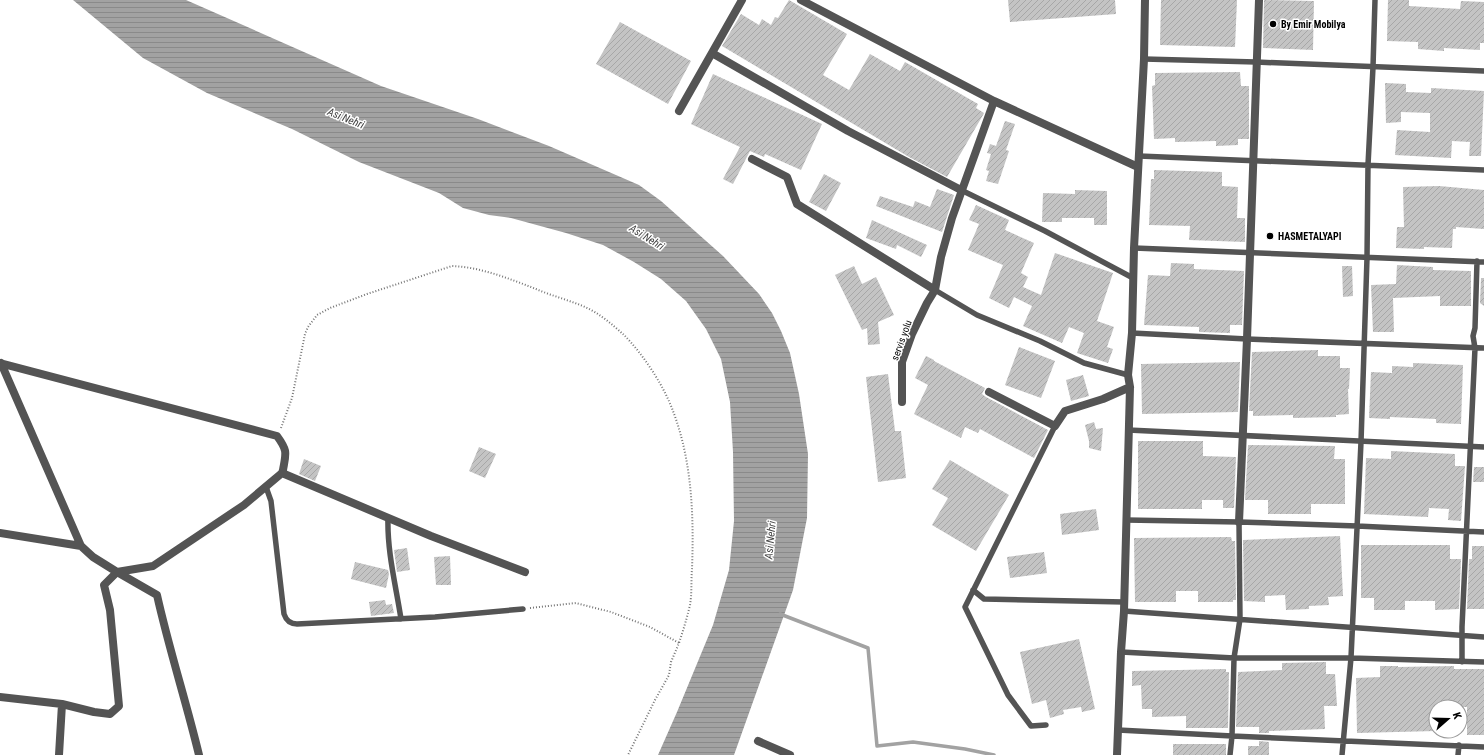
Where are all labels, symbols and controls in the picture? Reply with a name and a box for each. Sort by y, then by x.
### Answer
marker: By Emir Mobilya [1268,19,1278,29]
place label: By Emir Mobilya [1281,19,1346,30]
water label: Asi Nehri [325,105,367,132]
water label: Asi Nehri [626,221,667,253]
marker: HASMETALYAPI [1265,231,1275,241]
place label: HASMETALYAPI [1278,231,1342,242]
street label: servis yolu [889,318,914,362]
water label: Asi Nehri [762,520,779,561]
north arrow [1428,699,1468,739]
text: K [1450,711,1464,722]

